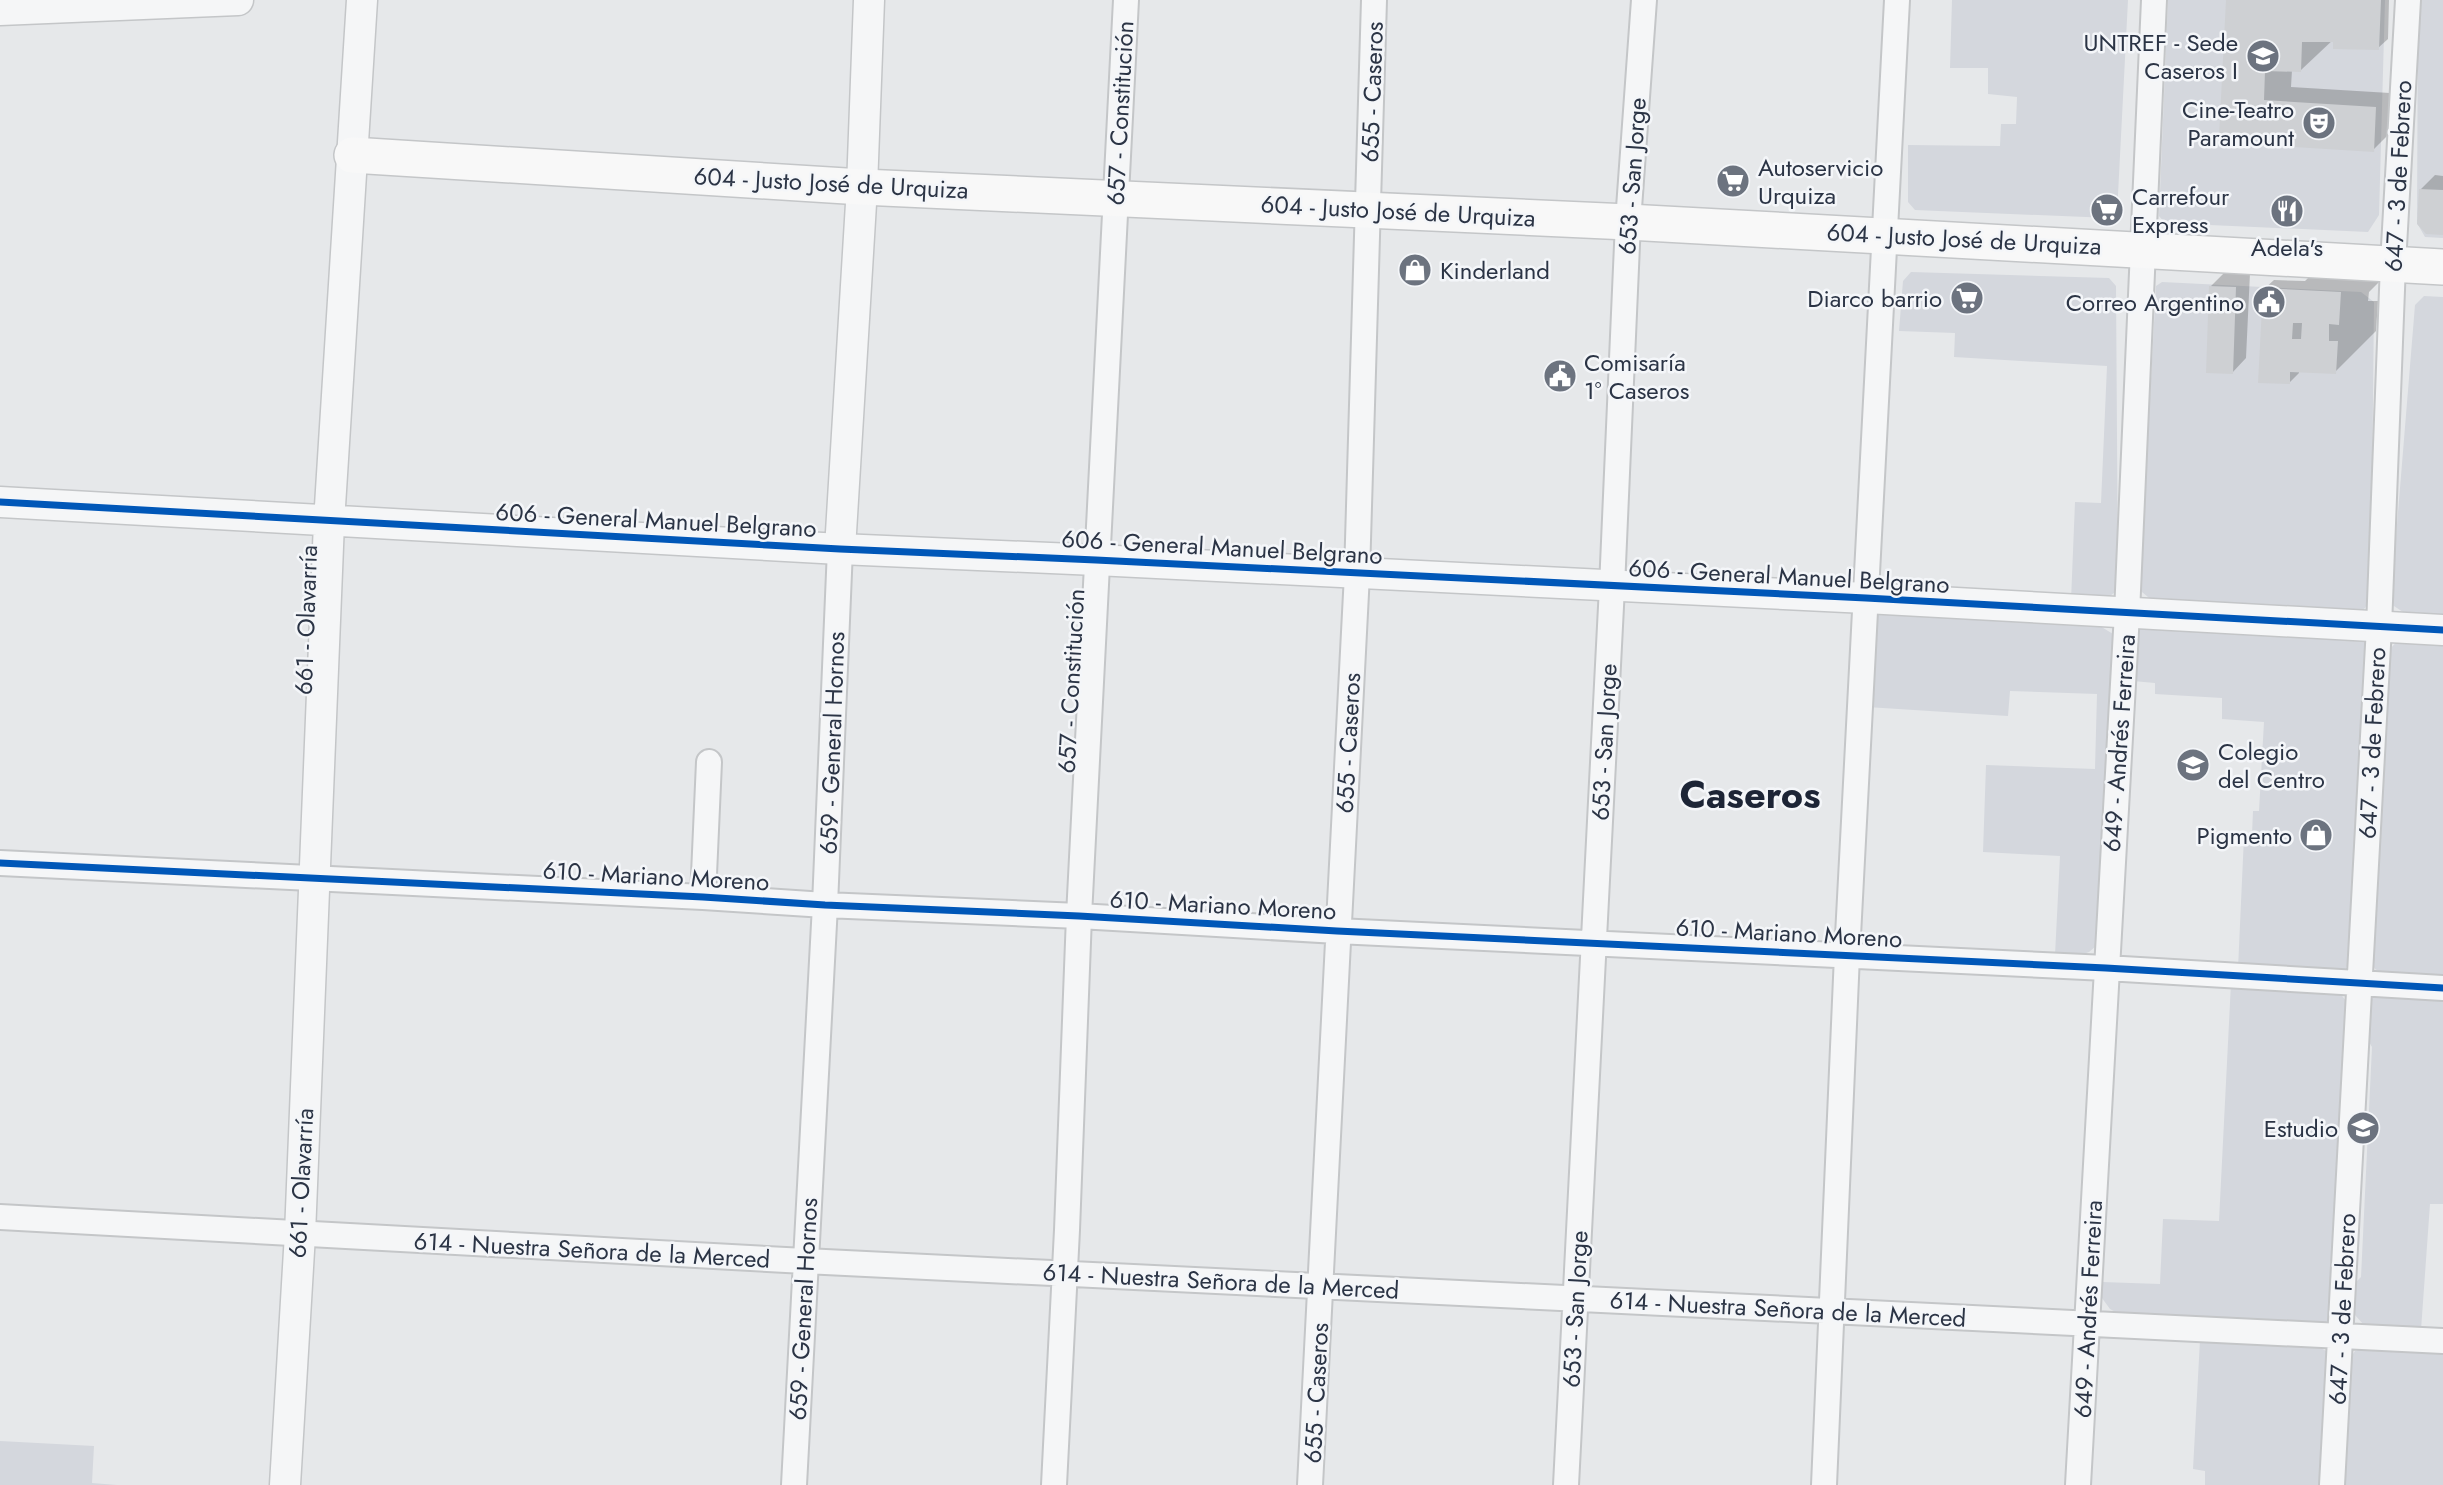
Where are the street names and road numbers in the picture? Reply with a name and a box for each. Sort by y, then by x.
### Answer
street label: 657 - Constitución [1098,20,1142,206]
street label: 655 - Caseros [1352,21,1392,163]
street label: 647 - 3 de Febrero [2376,79,2420,273]
street label: 653 - San Jorge [1609,96,1655,256]
street label: 604 - Justo José de Urquiza [693,158,969,208]
street label: 604 - Justo José de Urquiza [1260,186,1536,236]
street label: 604 - Justo José de Urquiza [1826,214,2102,264]
street label: 606 - General Manuel Belgrano [494,494,818,546]
street label: 606 - General Manuel Belgrano [1060,521,1384,573]
street label: 661 - Olavarría [286,544,326,696]
street label: 606 - General Manuel Belgrano [1627,550,1951,602]
street label: 657 - Constitución [1049,588,1093,774]
street label: 659 - General Hornos [811,631,853,855]
street label: 649 - Andrés Ferreira [2094,633,2144,853]
street label: 647 - 3 de Febrero [2350,646,2394,840]
street label: 653 - San Jorge [1582,663,1626,821]
street label: 655 - Caseros [1327,672,1369,814]
street label: 610 - Mariano Moreno [542,853,770,899]
street label: 610 - Mariano Moreno [1109,882,1337,928]
street label: 610 - Mariano Moreno [1675,910,1903,956]
street label: 661 - Olavarría [280,1107,322,1259]
street label: 659 - General Hornos [780,1197,826,1421]
street label: 649 - Andrés Ferreira [2065,1199,2111,1419]
street label: 647 - 3 de Febrero [2320,1212,2364,1406]
street label: 614 - Nuestra Señora de la Merced [413,1223,771,1277]
street label: 653 - San Jorge [1553,1230,1597,1388]
street label: 614 - Nuestra Señora de la Merced [1042,1254,1400,1308]
street label: 614 - Nuestra Señora de la Merced [1609,1282,1967,1336]
street label: 655 - Caseros [1295,1322,1337,1464]

